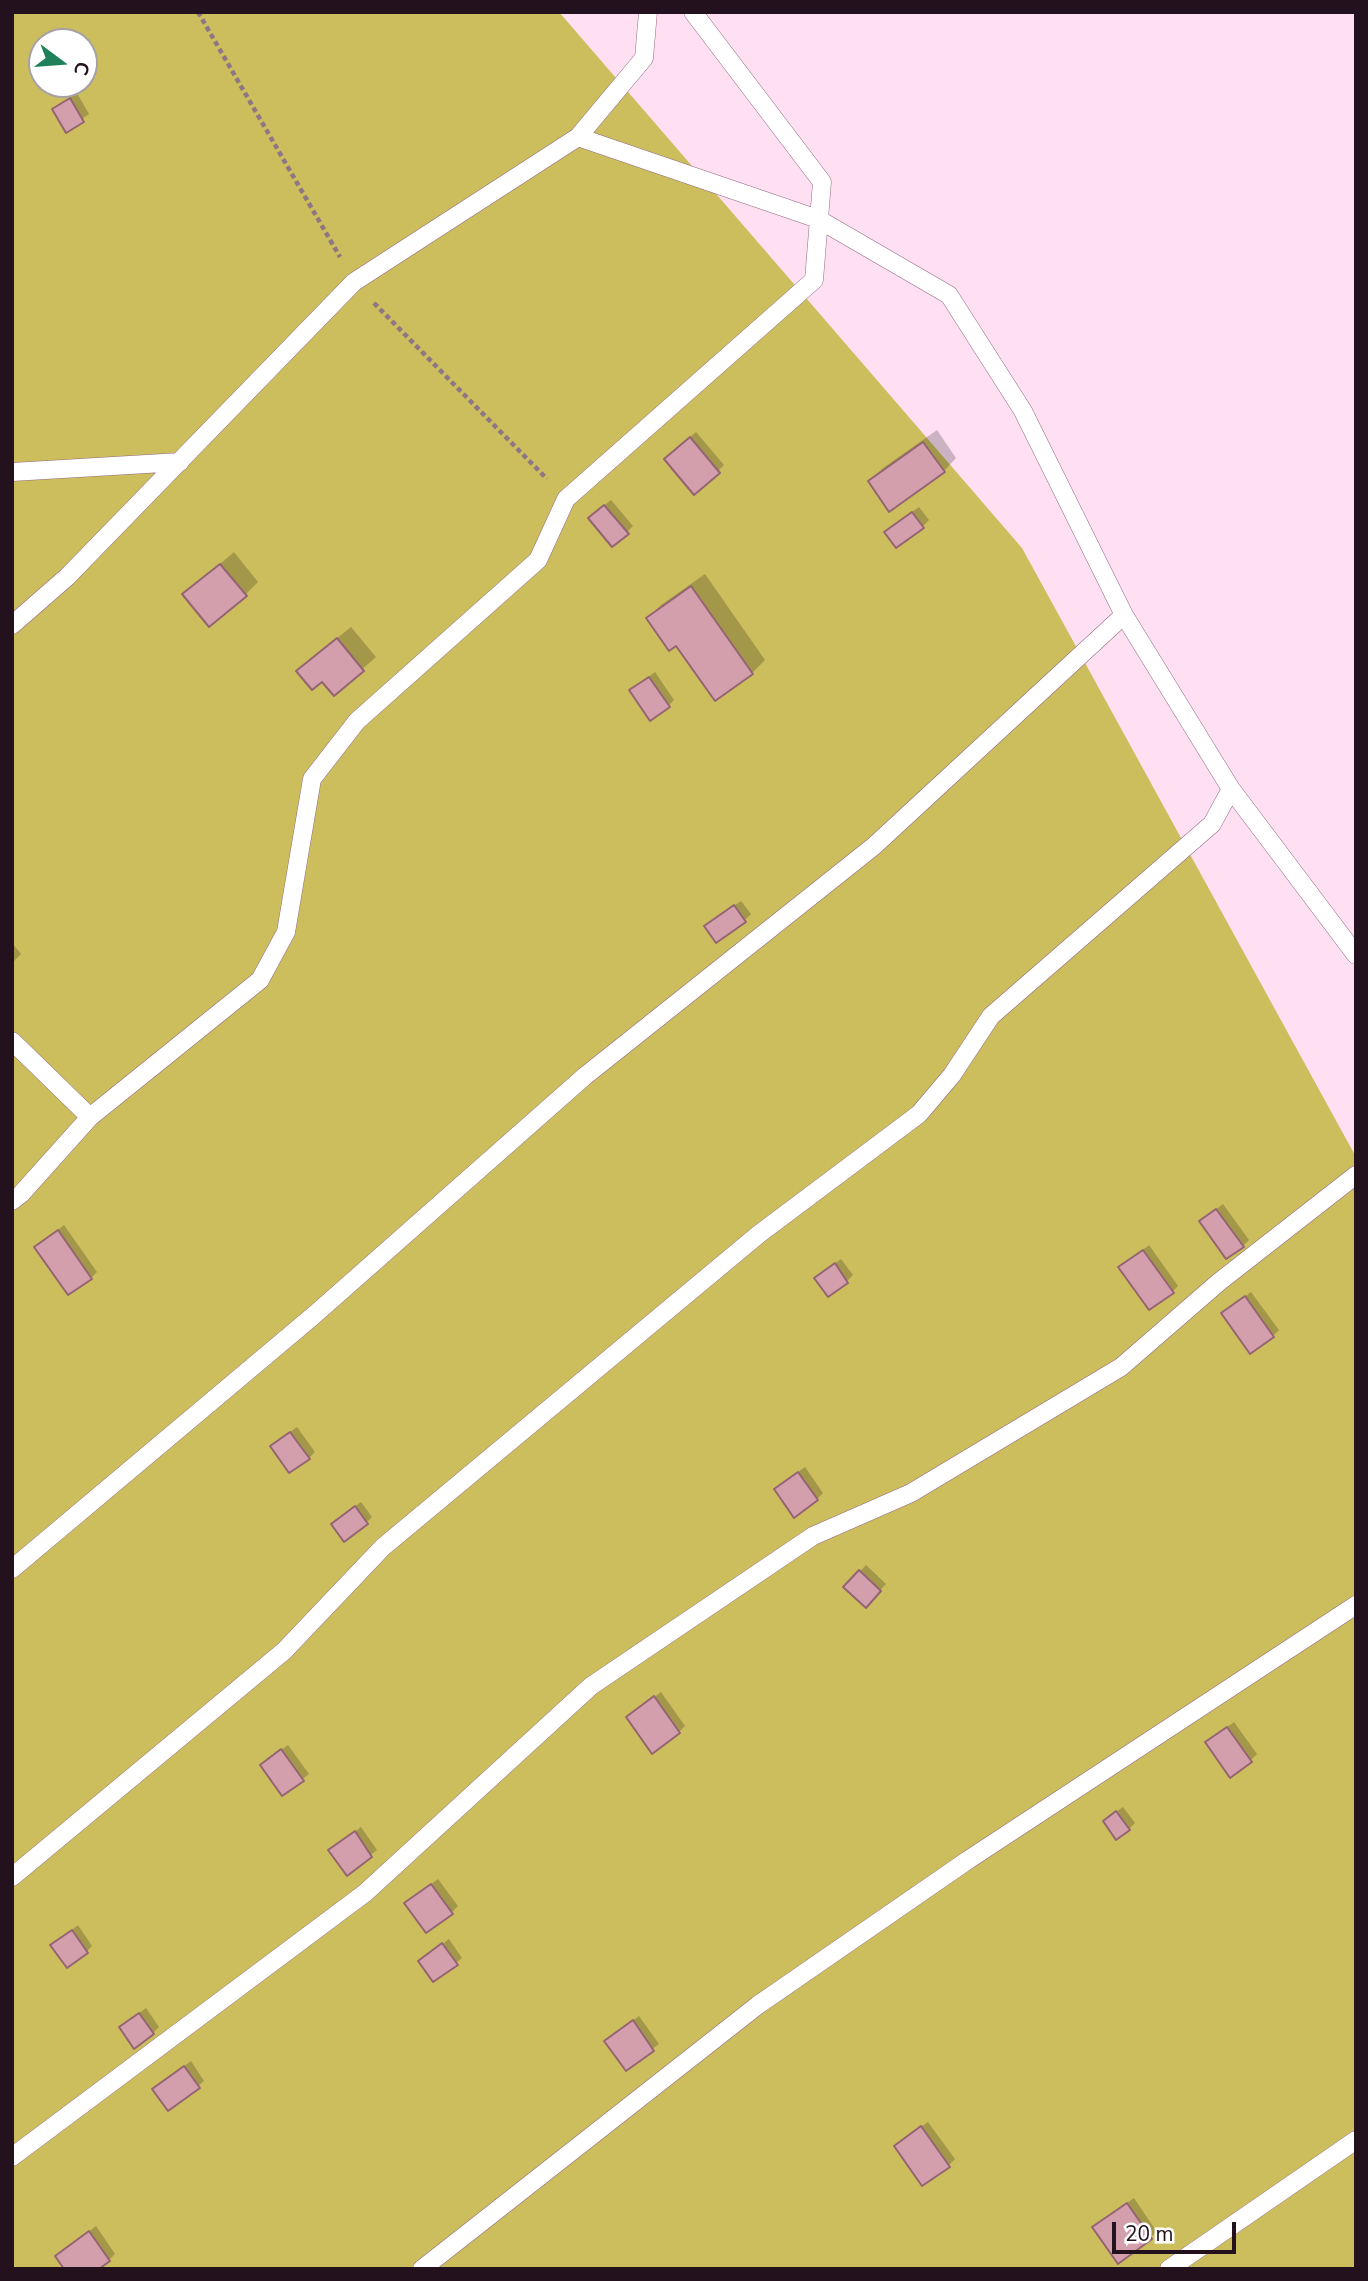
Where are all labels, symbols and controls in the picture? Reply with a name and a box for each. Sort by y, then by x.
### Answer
north arrow [28,28,98,98]
text: С [67,58,96,78]
scale bar [1116,2208,1240,2252]
text: 20 m [1125,2220,1174,2248]

